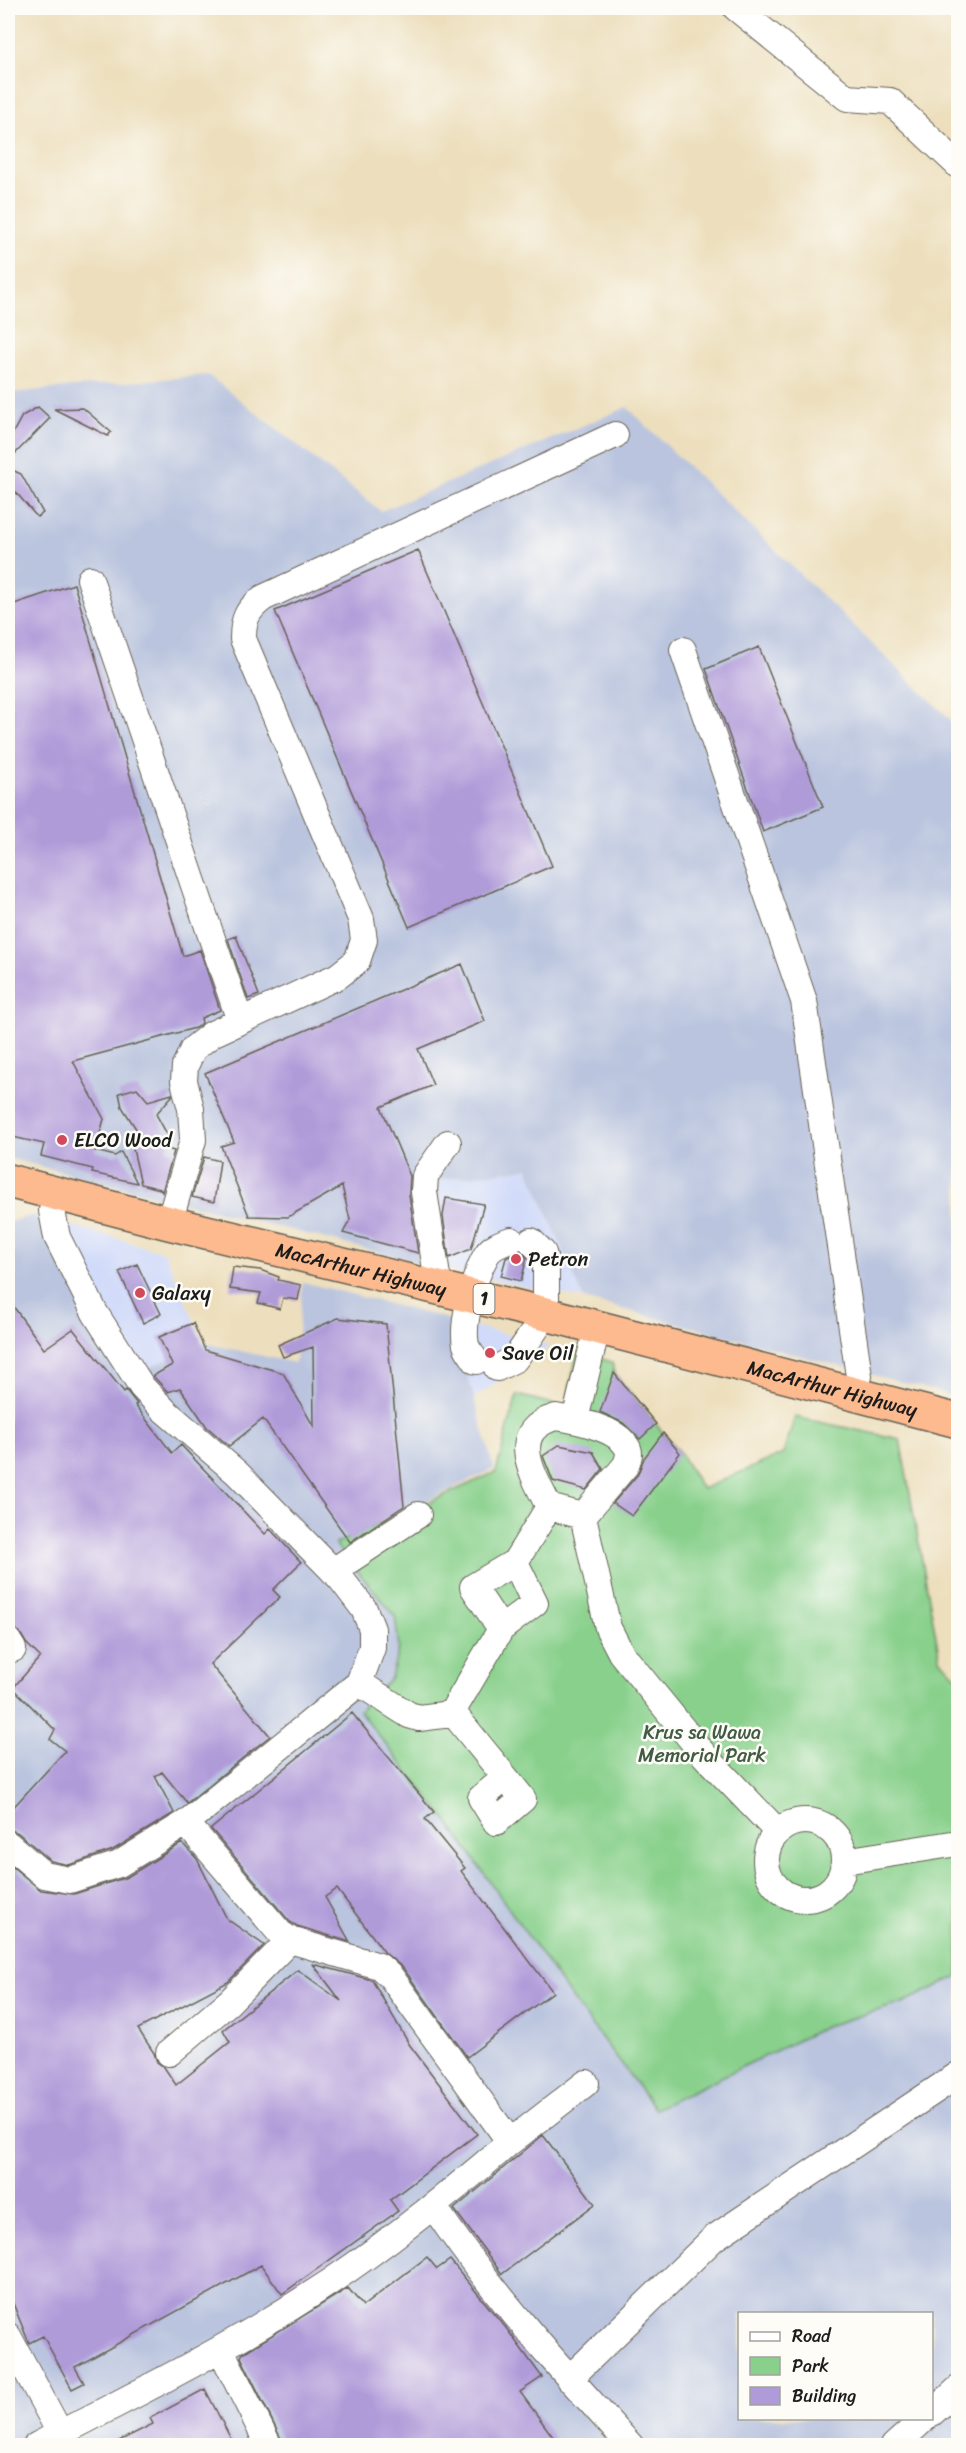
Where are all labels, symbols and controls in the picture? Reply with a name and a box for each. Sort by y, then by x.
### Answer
place label: ELCO Wood [74,1123,173,1158]
marker: ELCO Wood [55,1133,69,1147]
street label: MacArthur Highway [272,1232,451,1307]
place label: Petron [528,1242,589,1277]
marker: Petron [509,1252,523,1266]
place label: Galaxy [152,1276,211,1311]
road number: 1 [474,1284,494,1314]
marker: Galaxy [133,1286,147,1300]
place label: Save Oil [502,1336,575,1371]
marker: Save Oil [483,1346,497,1360]
street label: MacArthur Highway [743,1349,922,1427]
park label: Krus sa Wawa Memorial Park [638,1715,766,1773]
legend [738,2312,933,2420]
text: Road [792,2320,832,2352]
text: Park [792,2350,829,2382]
text: Building [792,2380,856,2412]

